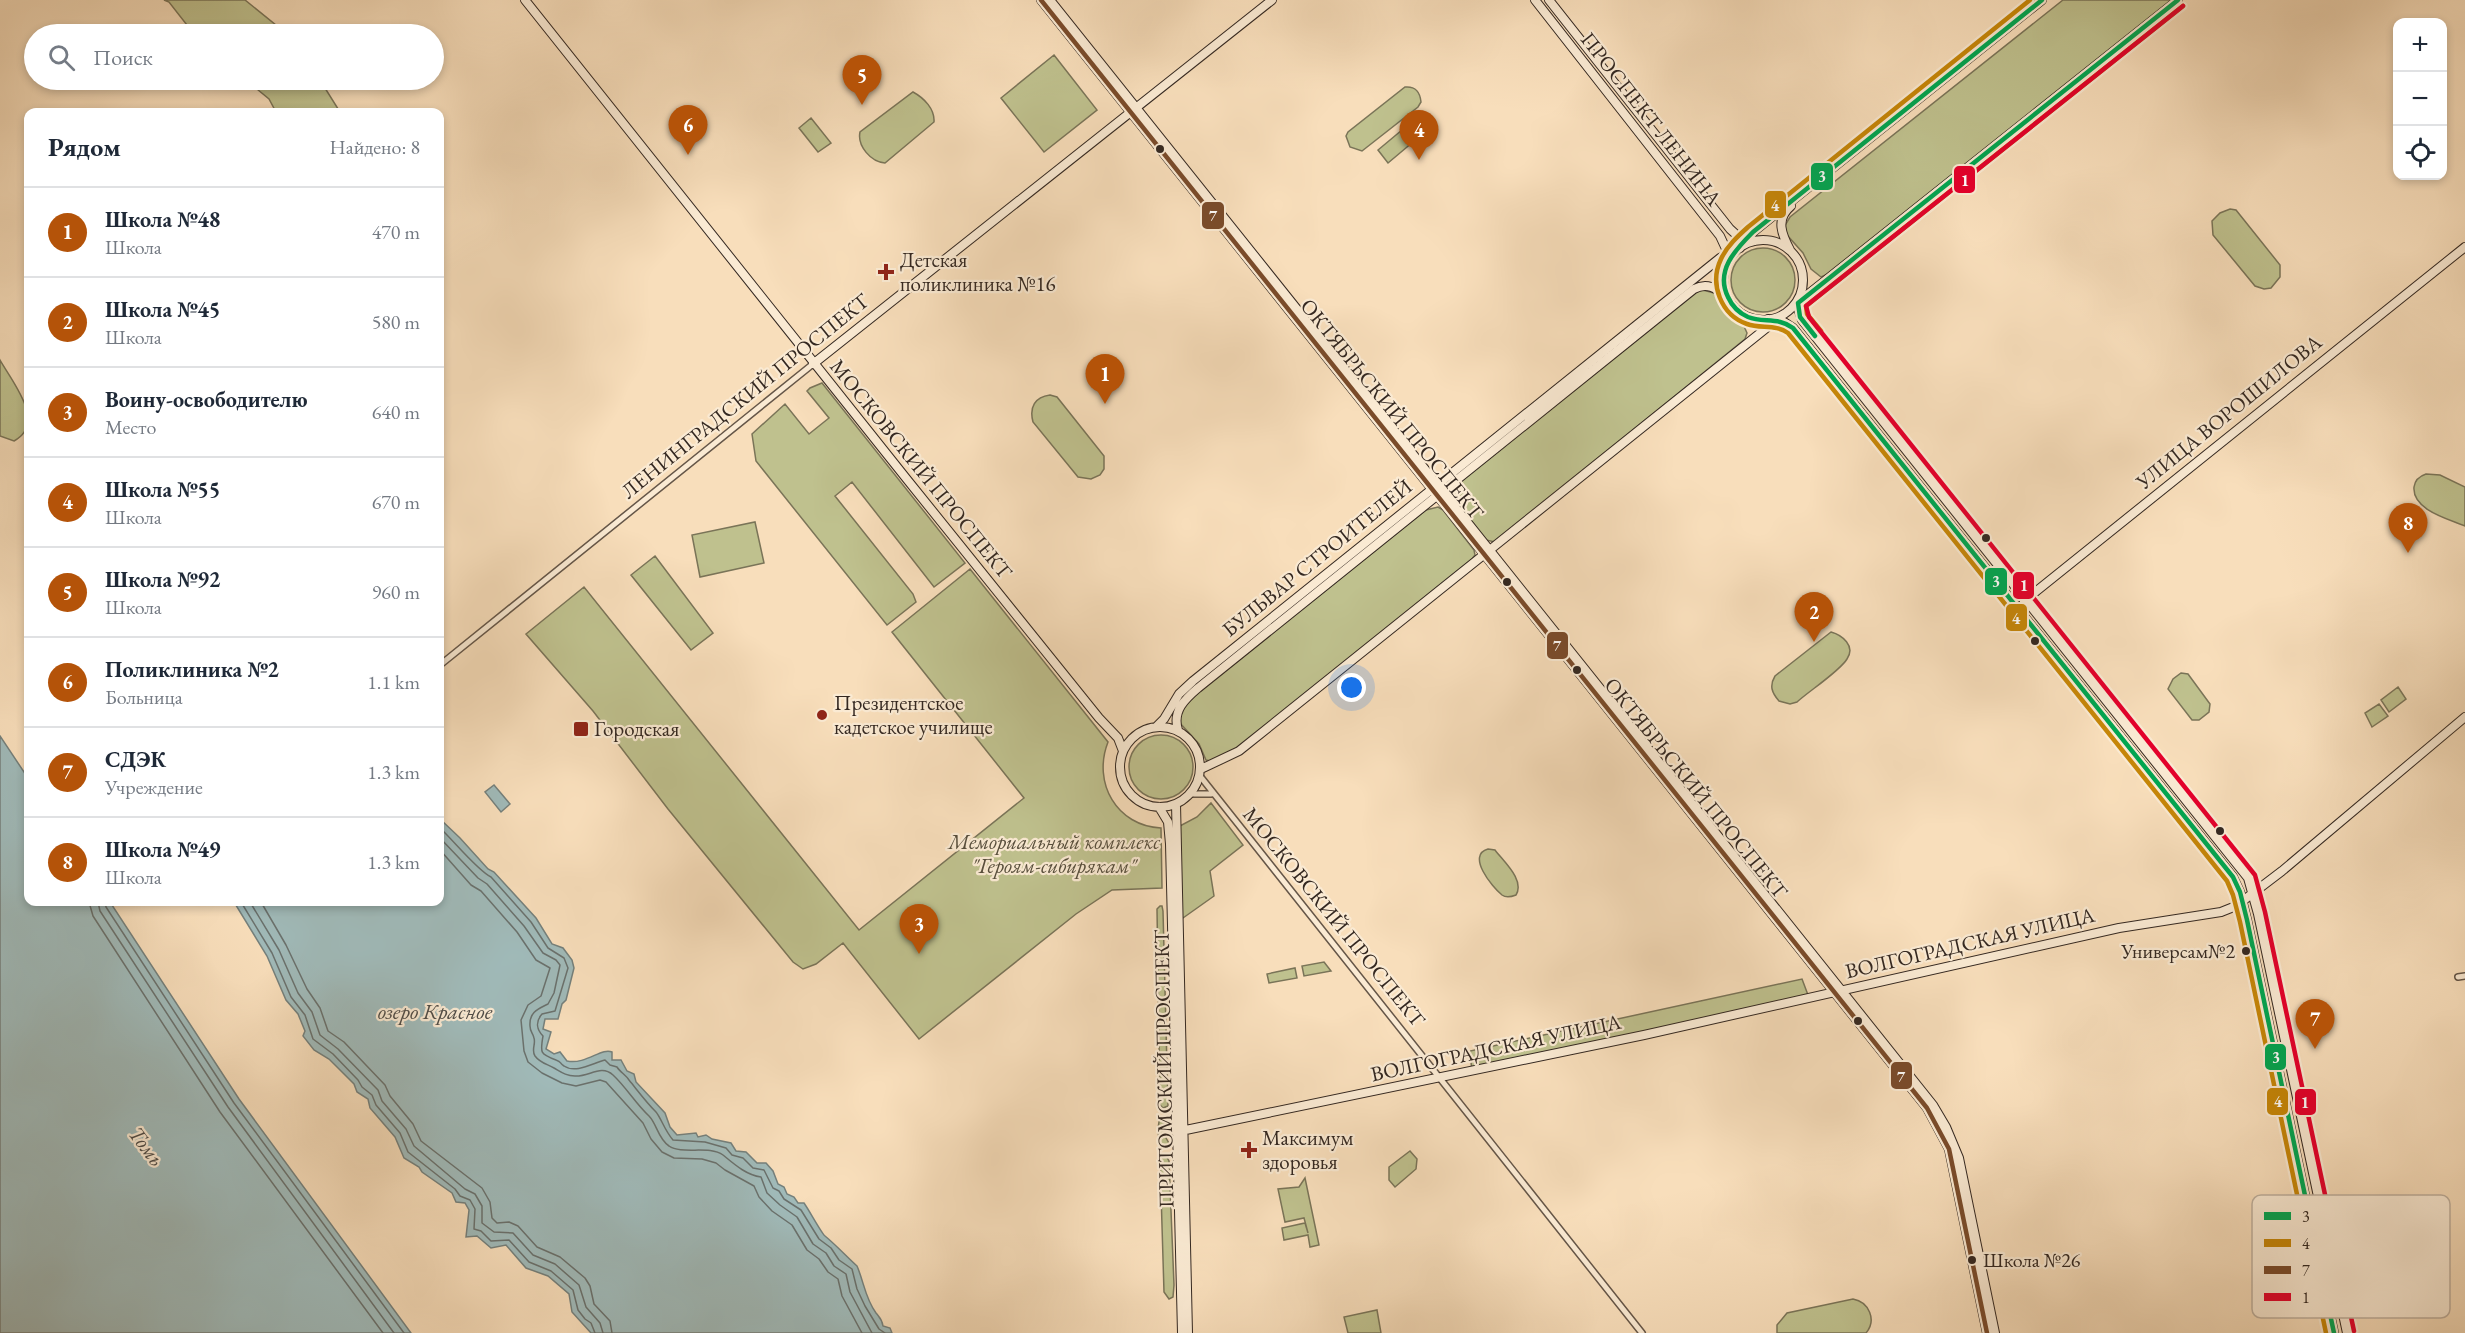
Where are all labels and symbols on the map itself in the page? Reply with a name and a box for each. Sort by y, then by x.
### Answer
street label: ПРОСПЕКТ ЛЕНИНА [1575,26,1728,211]
pin: 5 [842,56,882,105]
pin: 6 [668,106,708,155]
pin: 4 [1400,110,1438,160]
unlabelled marker [1154,143,1166,155]
line badge: 3 [1810,162,1834,191]
line badge: 1 [1953,165,1976,194]
text: 3 [1818,166,1826,187]
text: 1 [1961,170,1969,191]
line badge: 4 [1764,190,1787,219]
text: 4 [1771,195,1780,216]
line badge: 7 [1201,201,1225,230]
text: 7 [1209,205,1218,226]
place label: Детская поликлиника №16 [900,246,1056,297]
marker: Детская поликлиника №16 [877,263,895,281]
street label: ЛЕНИНГРАДСКИЙ ПРОСПЕКТ [615,287,875,504]
street label: ОКТЯБРЬСКИЙ ПРОСПЕКТ [1295,293,1490,525]
street label: УЛИЦА ВОРОШИЛОВА [2130,328,2327,495]
street label: МОСКОВСКИЙ ПРОСПЕКТ [824,353,1019,585]
pin: 1 [1086,354,1124,404]
street label: БУЛЬВАР СТРОИТЕЛЕЙ [1216,473,1417,642]
pin: 8 [2388,504,2428,553]
unlabelled marker [1980,532,1992,544]
line badge: 3 [1984,567,2008,596]
text: 3 [1992,571,2000,592]
line badge: 1 [2012,571,2035,600]
text: 1 [2020,575,2028,596]
unlabelled marker [1501,576,1513,588]
pin: 2 [1794,592,1834,642]
line badge: 4 [2005,603,2028,632]
text: 4 [2012,608,2021,629]
line badge: 7 [1546,631,1569,660]
text: 7 [1553,635,1562,656]
unlabelled marker [2029,635,2041,647]
unlabelled marker [1571,664,1583,676]
street label: ОКТЯБРЬСКИЙ ПРОСПЕКТ [1599,672,1794,904]
your location [1337,673,1366,702]
place label: Президентское кадетское училище [834,689,993,740]
marker: Президентское кадетское училище [815,708,829,722]
place label: Городская [594,715,679,742]
marker: Городская [572,720,590,738]
street label: МОСКОВСКИЙ ПРОСПЕКТ [1237,801,1432,1033]
unlabelled marker [2214,825,2226,837]
park label: Мемориальный комплекс "Героям-сибирякам" [946,828,1160,879]
street label: ВОЛГОГРАДСКАЯ УЛИЦА [1842,901,2098,984]
pin: 3 [900,904,938,954]
street label: ПРИТОМСКИЙ ПРОСПЕКТ [1148,929,1179,1208]
place label: Универсам№2 [2120,938,2235,964]
marker: Универсам№2 [2240,945,2252,957]
water label: озеро Красное [378,997,493,1026]
pin: 7 [2296,1000,2334,1049]
street label: ВОЛГОГРАДСКАЯ УЛИЦА [1368,1008,1624,1087]
unlabelled marker [1852,1015,1864,1027]
line badge: 3 [2264,1043,2287,1071]
text: 3 [2272,1047,2280,1068]
line badge: 7 [1890,1061,1913,1090]
text: 7 [1897,1066,1906,1087]
line badge: 4 [2266,1087,2289,1116]
line badge: 1 [2294,1088,2317,1116]
text: 4 [2274,1091,2283,1112]
text: 1 [2301,1092,2309,1113]
water label: Томь [122,1120,171,1172]
place label: Максимум здоровья [1262,1124,1353,1175]
marker: Максимум здоровья [1240,1141,1258,1159]
legend [2252,1195,2450,1318]
text: 3 [2302,1206,2310,1227]
text: 4 [2302,1233,2310,1254]
place label: Школа №26 [1983,1247,2081,1273]
marker: Школа №26 [1966,1254,1978,1266]
text: 7 [2302,1260,2310,1281]
text: 1 [2302,1287,2310,1308]

